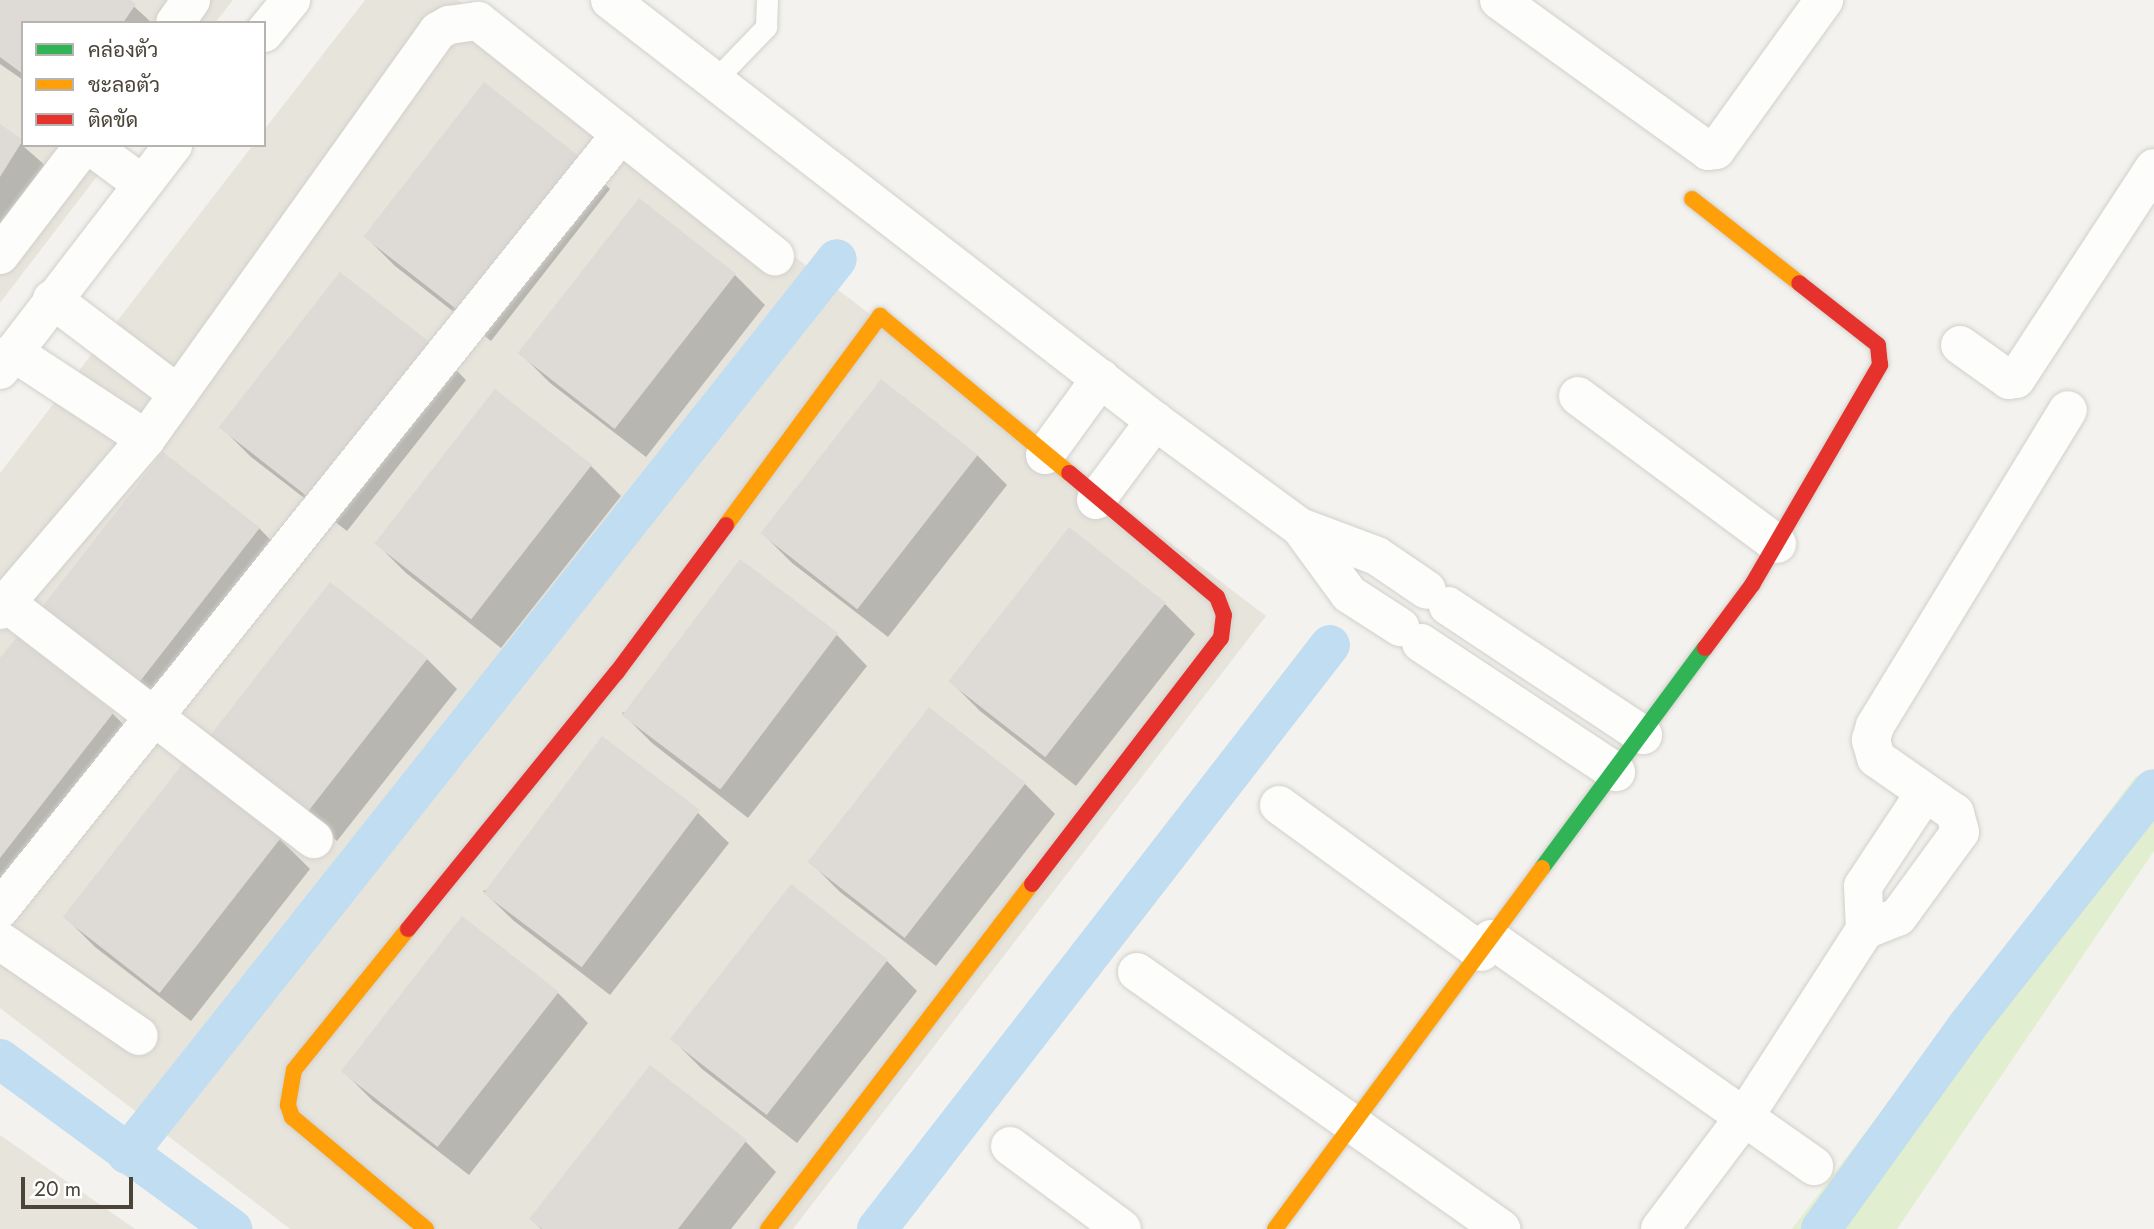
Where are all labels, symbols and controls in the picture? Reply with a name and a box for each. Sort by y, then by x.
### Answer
legend [21,21,266,147]
text: คล่องตัว [88,35,158,65]
text: ชะลอตัว [88,70,160,100]
text: ติดขัด [88,105,138,135]
scale bar [24,1162,136,1206]
text: 20 m [34,1174,81,1204]

